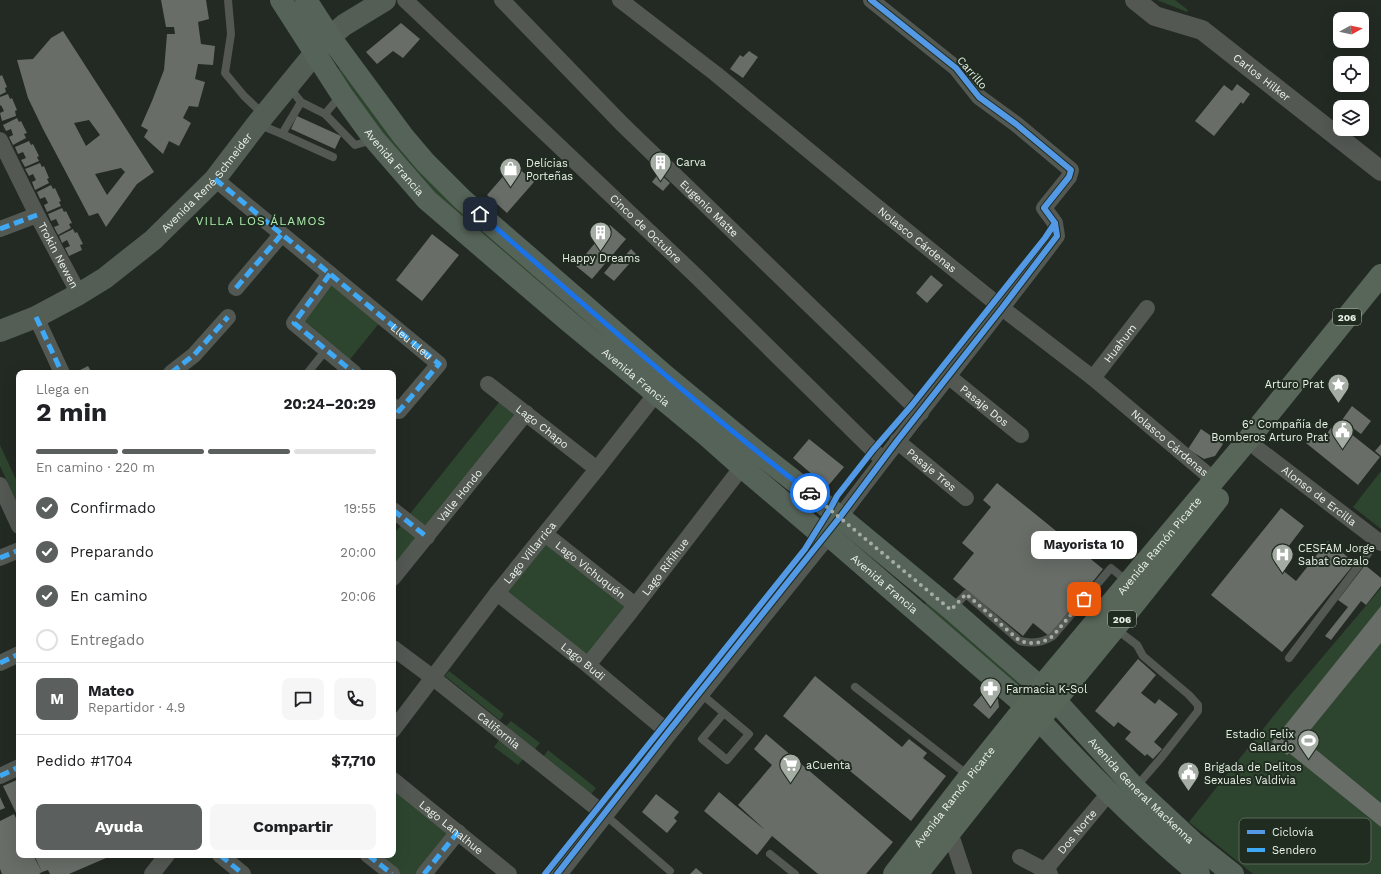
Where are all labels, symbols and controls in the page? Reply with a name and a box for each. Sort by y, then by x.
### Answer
north arrow [1333,12,1369,48]
map controls [1333,12,1369,136]
street label: Carlos Hilker [1231,51,1294,104]
street label: Carrillo [954,54,990,92]
button: locate [1333,56,1369,92]
button: layers [1333,100,1369,136]
street label: Avenida Francia [362,126,427,198]
street label: Avenida René Schneider [158,130,255,235]
building icon: Carva [648,149,674,182]
shop icon: Delícias Porteñas [498,156,524,189]
place label: Carva [676,156,706,169]
place label: Delícias Porteñas [526,157,573,183]
street label: Eugenio Matte [677,177,741,240]
street label: Cinco de Octubre [607,191,685,266]
pin [463,197,497,231]
icon: home [469,203,491,225]
street label: Nolasco Cárdenas [876,204,959,275]
district label: VILLA LOS ÁLAMOS [196,214,326,228]
building icon: Happy Dreams [588,219,614,252]
street label: Trokin Newen [35,220,81,290]
place label: Happy Dreams [562,252,640,265]
road number: 206 [1333,309,1361,325]
street label: Lleu Lleu [388,320,435,362]
street label: Huahum [1101,321,1139,365]
street label: Avenida Francia [599,345,673,409]
place icon: Arturo Prat [1326,371,1352,404]
place label: Arturo Prat [1265,378,1324,391]
text: Llega en [36,382,89,397]
street label: Pasaje Dos [958,382,1012,429]
text: 20:24–20:29 [283,395,376,413]
text: 2 min [36,397,107,427]
street label: Lago Chapo [514,402,571,451]
street label: Nolasco Cárdenas [1129,407,1211,479]
public building icon: 6° Compañía de Bomberos Arturo Prat [1330,417,1356,450]
place label: 6° Compañía de Bomberos Arturo Prat [1211,418,1328,444]
street label: Pasaje Tres [904,445,959,494]
text: En camino · 220 m [36,460,155,475]
street label: Alonso de Ercilla [1279,463,1359,528]
street label: Valle Hondo [434,466,485,525]
courier [790,473,830,513]
icon: car [799,482,821,504]
street label: Avenida Ramón Picarte [1114,494,1204,597]
icon: check [36,497,58,519]
text: Confirmado [70,499,156,517]
text: 19:55 [344,501,376,516]
street label: Lago Villarrica [501,519,559,586]
callout: Mayorista 10 [1031,531,1137,559]
street label: Lago Riñihue [639,535,691,598]
text: Mayorista 10 [1044,537,1125,552]
street label: Lago Vichuquén [553,538,628,601]
icon: check [36,541,58,563]
hospital icon: CESFAM Jorge Sabat Gozalo [1269,541,1295,574]
place label: CESFAM Jorge Sabat Gozalo [1298,542,1375,568]
text: Preparando [70,543,154,561]
text: 20:00 [340,545,376,560]
street label: Avenida Francia [848,551,921,616]
pin [1067,582,1101,616]
icon: check [36,585,58,607]
text: En camino [70,587,147,605]
icon: bag [1073,588,1095,610]
text: 20:06 [340,589,376,604]
road number: 206 [1108,611,1136,627]
text: Entregado [70,631,144,649]
street label: Lago Budi [558,640,608,683]
pharmacy icon: Farmacia K-Sol [978,676,1004,709]
button: chat [282,678,324,720]
button: phone [334,678,376,720]
text: Mateo [88,682,134,700]
place label: Farmacia K-Sol [1006,683,1088,696]
text: M [50,690,64,708]
text: Repartidor · 4.9 [88,700,185,715]
street label: California [475,709,523,751]
sports icon: Estadio Felix Gallardo [1296,727,1322,760]
place label: Estadio Felix Gallardo [1226,728,1294,754]
street label: Avenida General Mackenna [1086,735,1197,846]
street label: Avenida Ramón Picarte [911,744,997,849]
text: Pedido #1704 [36,752,133,770]
text: $7,710 [331,752,376,770]
supermarket icon: aCuenta [777,752,803,785]
place label: aCuenta [806,759,850,772]
public building icon: Brigada de Delitos Sexuales Valdivia [1175,760,1201,793]
place label: Brigada de Delitos Sexuales Valdivia [1204,761,1302,787]
street label: Lago Lanalhue [417,798,486,857]
button: Ayuda [36,804,202,850]
button: Compartir [210,804,376,850]
street label: Dos Norte [1055,807,1099,856]
legend [1239,818,1371,864]
text: Ciclovía [1272,826,1313,839]
text: Sendero [1272,844,1316,857]

